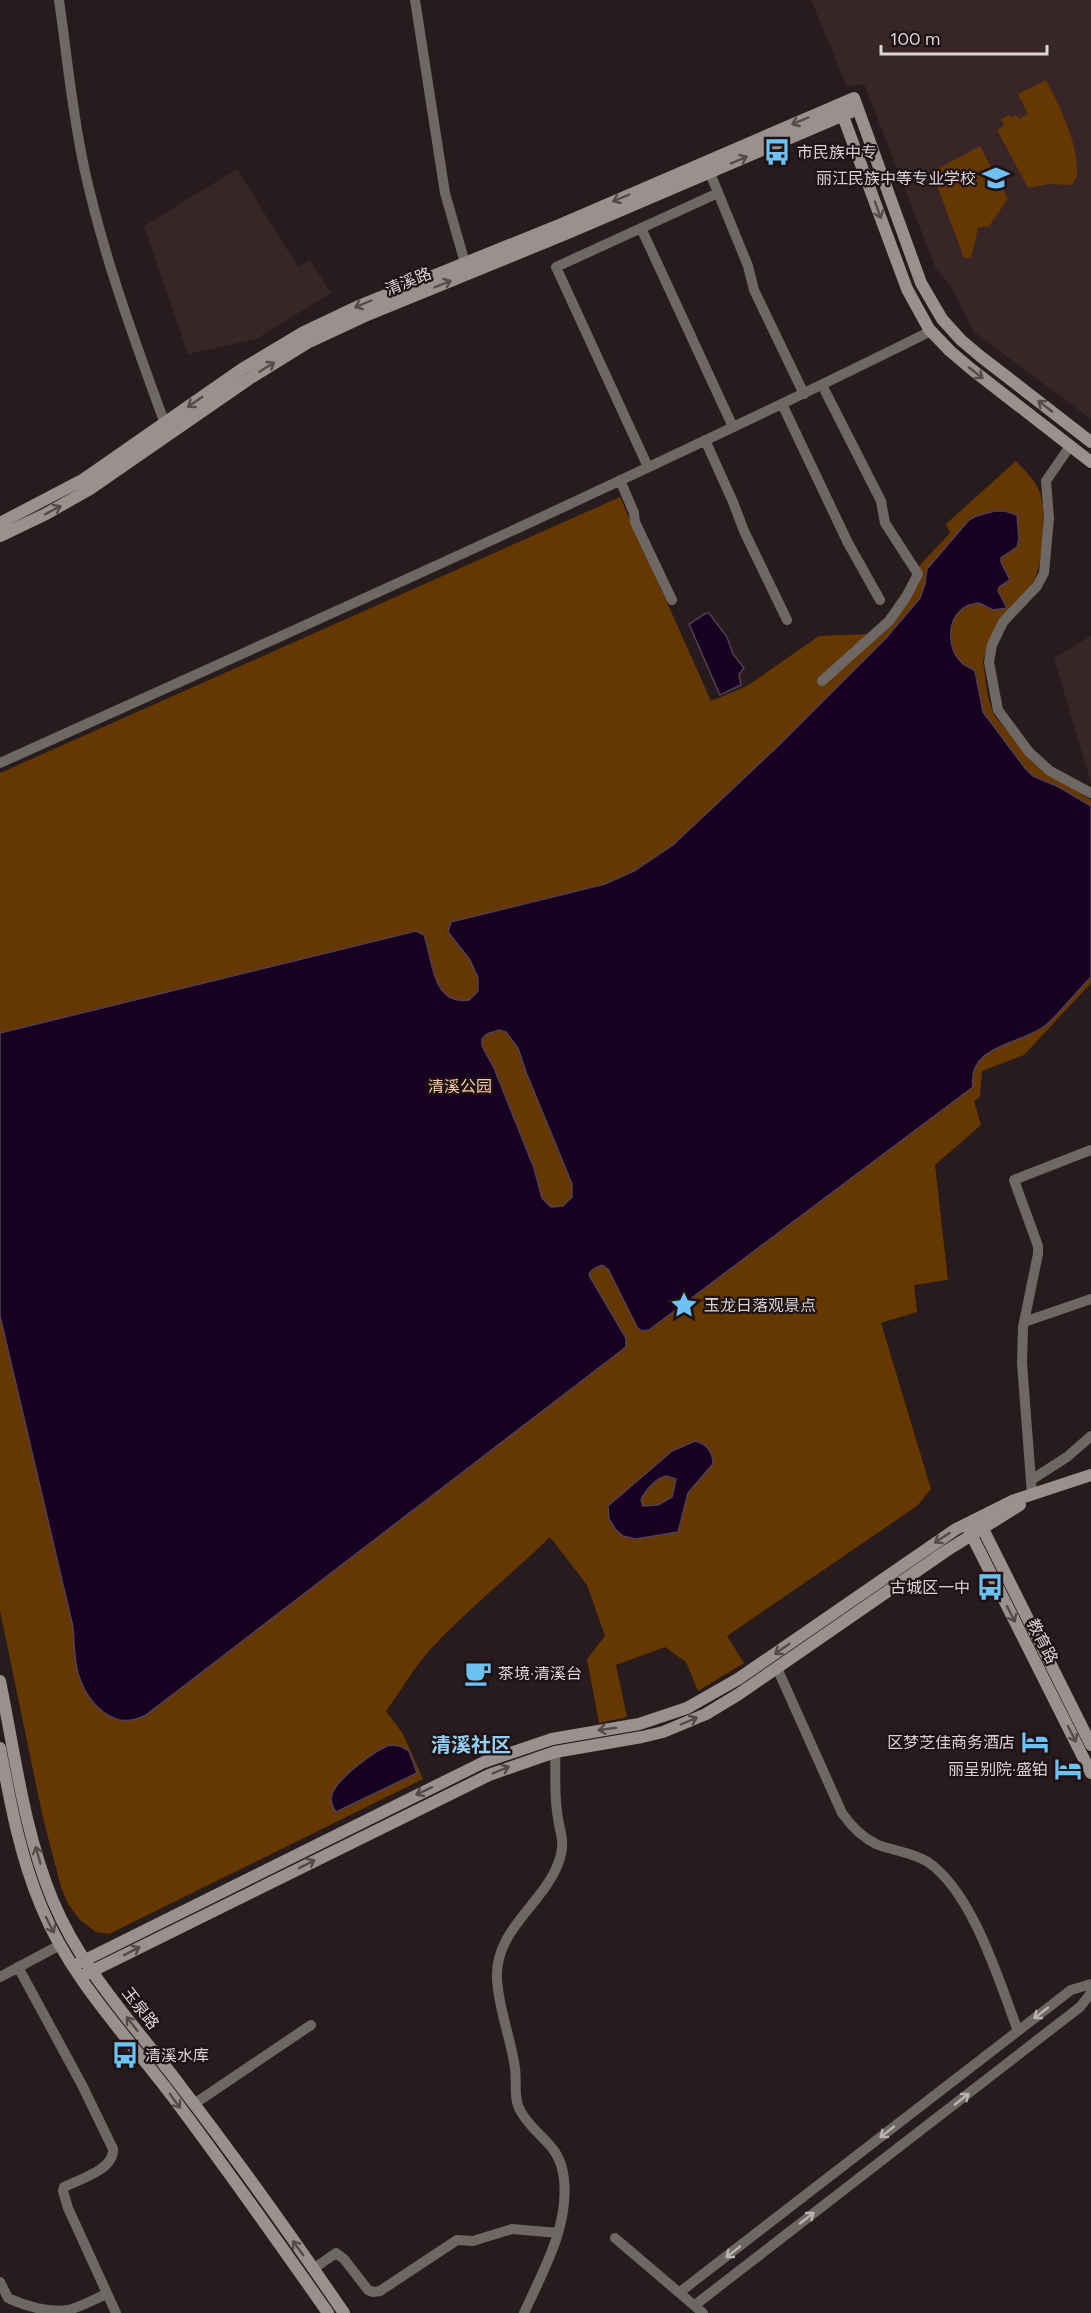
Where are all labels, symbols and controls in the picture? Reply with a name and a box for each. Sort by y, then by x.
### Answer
scale bar [881,18,1048,56]
text: 100 m [890,28,940,50]
one-way arrow [791,117,809,128]
bus stop icon: 市民族中专 [762,137,792,167]
place label: 市民族中专 [797,143,877,162]
one-way arrow [729,154,748,165]
school or university icon: 丽江民族中等专业学校 [981,163,1011,193]
place label: 丽江民族中等专业学校 [816,169,976,188]
one-way arrow [612,193,631,204]
one-way arrow [873,200,884,219]
street label: 清溪路 [382,264,434,299]
one-way arrow [433,278,452,289]
one-way arrow [354,300,372,311]
one-way arrow [258,360,275,372]
one-way arrow [968,367,984,380]
one-way arrow [187,396,204,408]
one-way arrow [1037,400,1053,413]
one-way arrow [43,504,61,515]
park label: 清溪公园 [428,1077,492,1096]
place icon: 玉龙日落观景点 [669,1290,699,1320]
place label: 玉龙日落观景点 [704,1296,816,1315]
one-way arrow [935,1532,951,1544]
bus stop icon: 古城区一中 [975,1572,1005,1602]
place label: 古城区一中 [890,1578,970,1597]
one-way arrow [1006,1604,1018,1622]
street label: 教育路 [1023,1616,1062,1667]
one-way arrow [774,1643,790,1655]
cafe icon: 茶境·清溪台 [463,1658,493,1688]
place label: 茶境·清溪台 [498,1664,582,1683]
one-way arrow [680,1715,698,1727]
one-way arrow [598,1724,618,1735]
one-way arrow [1066,1724,1078,1742]
hotel icon: 区梦芝佳商务酒店 [1020,1727,1050,1757]
district label: 清溪社区 [431,1733,511,1757]
place label: 区梦芝佳商务酒店 [887,1733,1015,1752]
hotel icon: 丽呈别院·盛铂 [1053,1754,1083,1784]
place label: 丽呈别院·盛铂 [948,1760,1048,1779]
one-way arrow [492,1764,510,1775]
one-way arrow [415,1785,433,1797]
one-way arrow [32,1846,43,1865]
one-way arrow [297,1857,315,1869]
one-way arrow [45,1916,56,1934]
one-way arrow [123,1944,141,1956]
street label: 玉泉路 [118,1984,163,2033]
one-way arrow [1034,2007,1050,2020]
one-way arrow [126,2016,139,2032]
bus stop icon: 清溪水库 [110,2040,140,2070]
place label: 清溪水库 [145,2046,209,2065]
one-way arrow [169,2092,181,2108]
one-way arrow [953,2093,969,2105]
one-way arrow [879,2126,895,2139]
one-way arrow [799,2212,815,2225]
one-way arrow [292,2241,304,2257]
one-way arrow [725,2245,741,2258]

